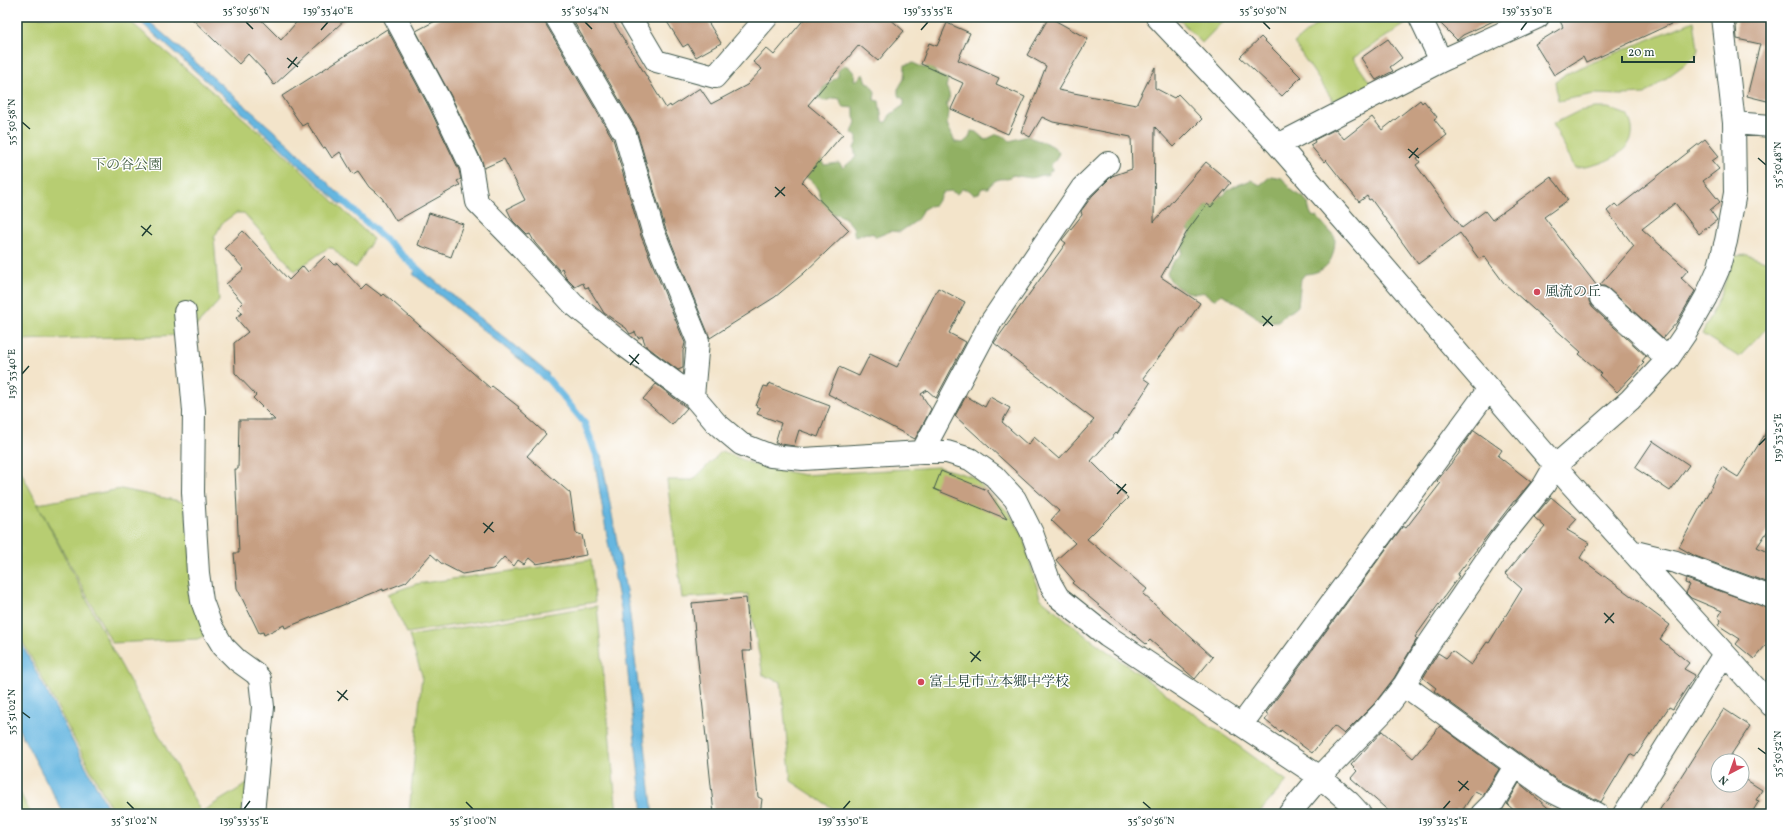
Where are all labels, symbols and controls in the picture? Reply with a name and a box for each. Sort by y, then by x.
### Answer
text: 35°50'56"N [223,4,270,18]
text: 139°33'40"E [303,4,353,18]
text: 35°50'54"N [561,4,609,18]
text: 139°33'35"E [903,4,953,18]
text: 35°50'50"N [1239,4,1287,18]
text: 139°33'30"E [1502,4,1552,18]
scale bar [1622,38,1694,64]
text: 20 m [1628,45,1655,61]
text: 35°50'58"N [5,98,19,145]
text: 35°50'48"N [1771,141,1785,188]
park label: 下の谷公園 [92,156,162,175]
place label: 風流の丘 [1545,283,1601,302]
marker: 風流の丘 [1532,287,1542,297]
text: 139°33'40"E [5,349,19,399]
text: 139°33'25"E [1771,413,1785,463]
place label: 富士見市立本郷中学校 [929,673,1069,692]
marker: 富士見市立本郷中学校 [916,677,926,687]
text: 35°51'02"N [5,688,19,735]
text: 35°50'52"N [1771,730,1785,777]
north arrow [1710,753,1750,793]
text: N [1716,771,1732,788]
text: 35°51'02"N [111,814,158,828]
text: 139°33'35"E [219,814,269,828]
text: 35°51'00"N [449,814,497,828]
text: 139°33'30"E [818,814,868,828]
text: 35°50'56"N [1128,814,1175,828]
text: 139°33'25"E [1418,814,1468,828]

